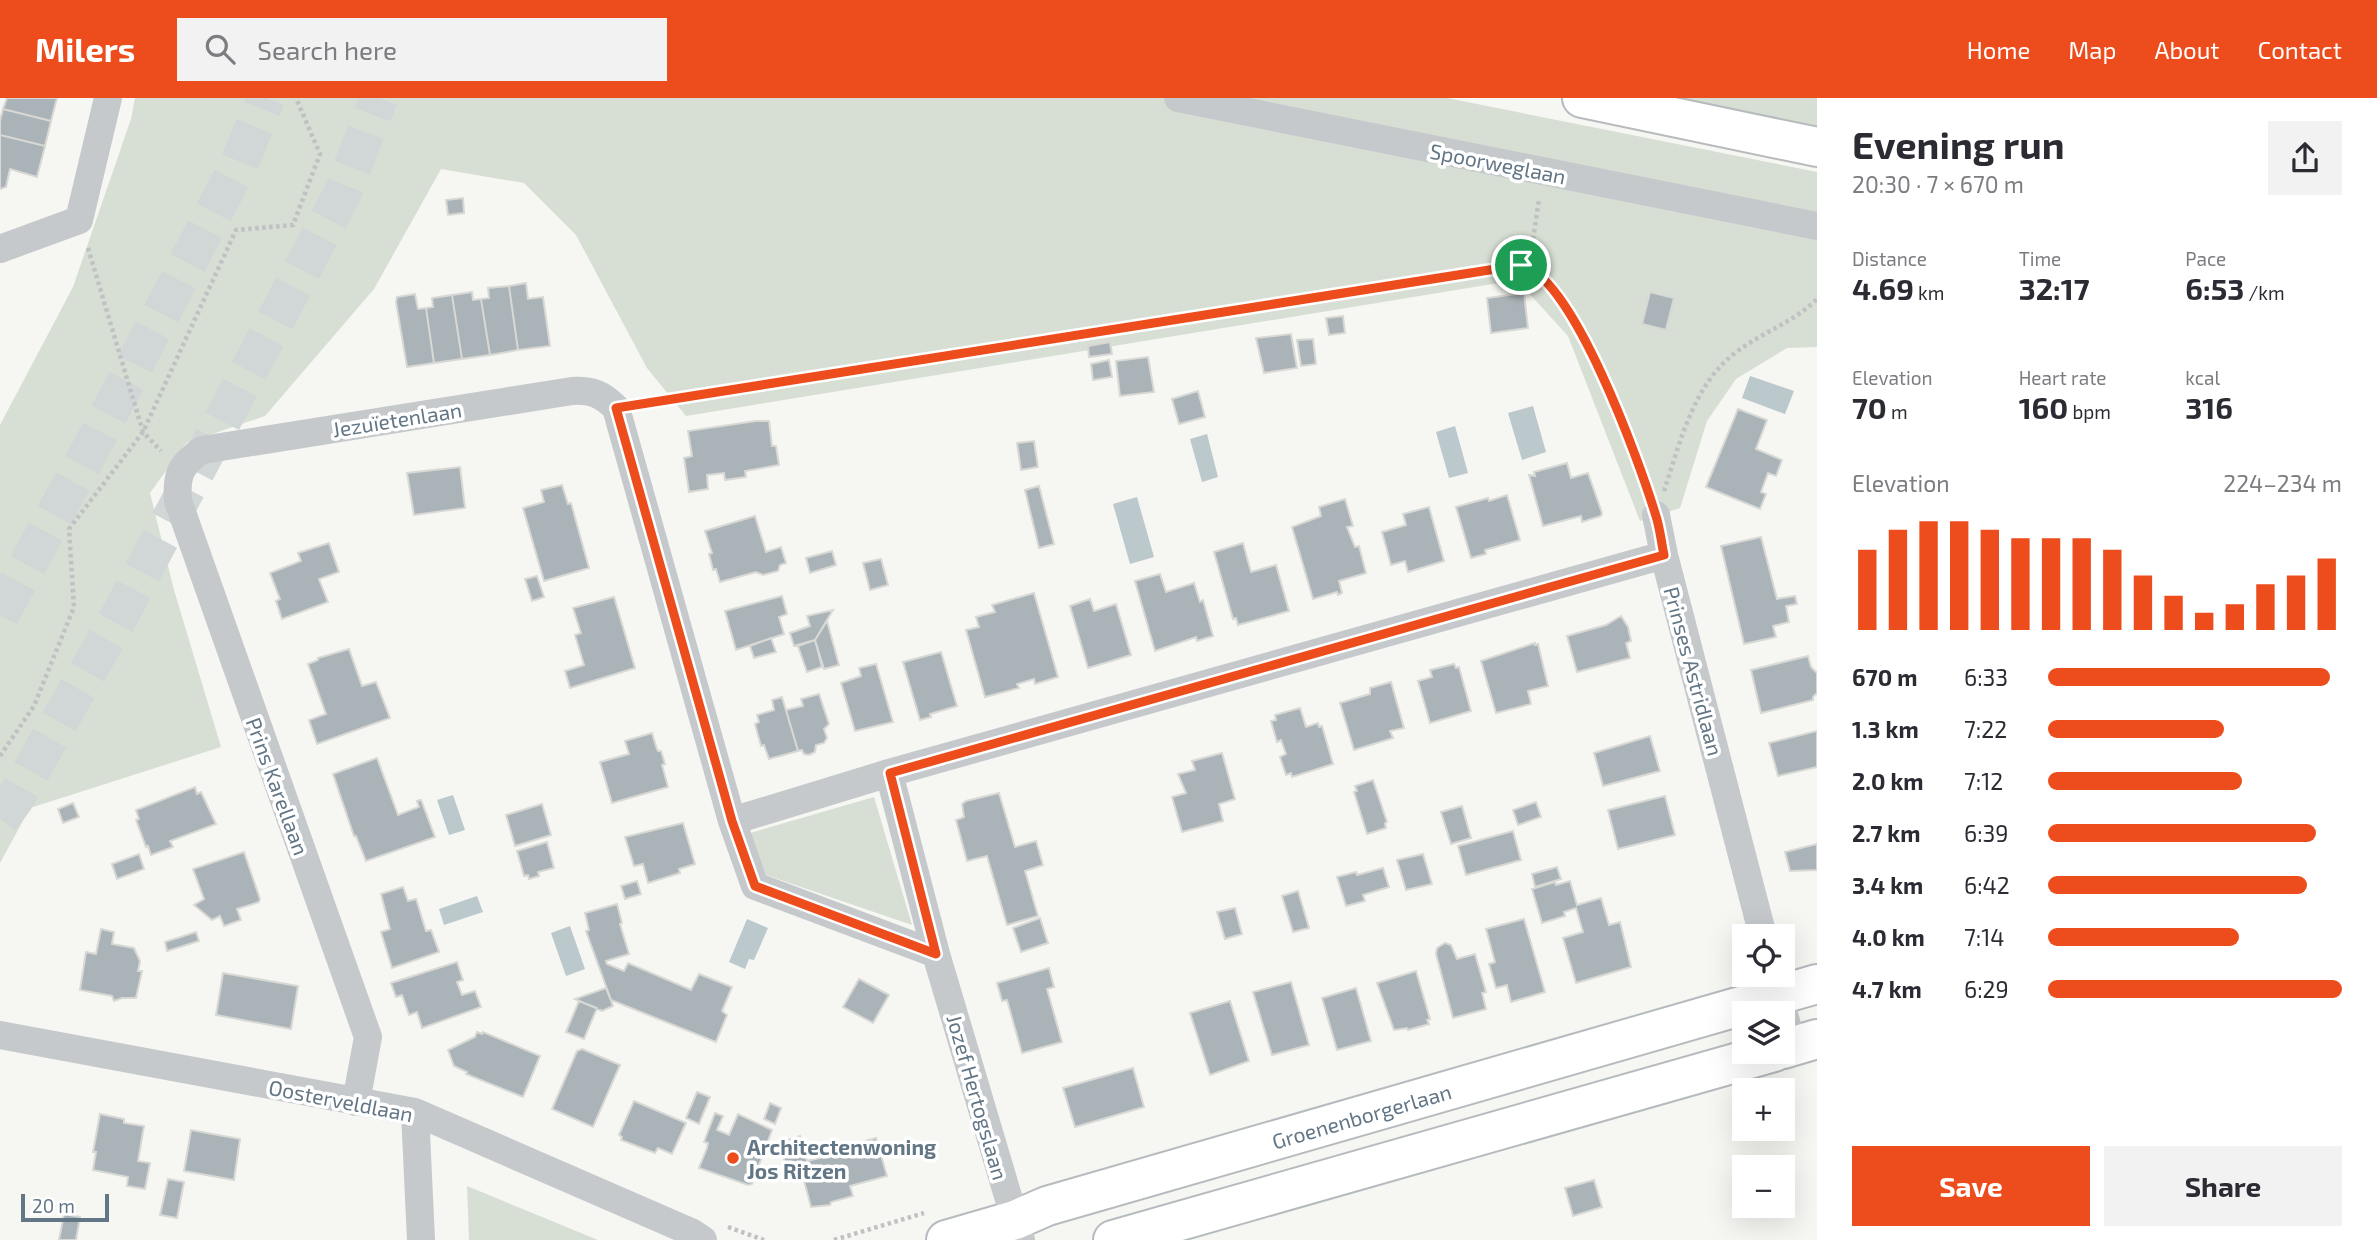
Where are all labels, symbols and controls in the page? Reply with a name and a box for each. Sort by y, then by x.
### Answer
search box [177,18,667,81]
text: Milers [35,29,135,69]
icon: search [201,30,239,68]
text: Search here [257,34,397,65]
text: Home [1967,35,2030,64]
text: Map [2068,35,2116,64]
text: About [2154,35,2220,64]
text: Contact [2258,35,2342,64]
text: Evening run [1852,121,2065,167]
button: share [2268,121,2342,195]
street label: Spoorweglaan [1428,138,1568,188]
text: 20:30 · 7 × 670 m [1852,170,2024,198]
pin [1491,235,1551,295]
icon: arrive [1502,246,1540,284]
text: Distance [1852,247,1927,270]
text: Time [2019,247,2061,270]
text: Pace [2185,247,2226,270]
text: 4.69 [1852,270,1914,306]
text: 32:17 [2019,270,2090,306]
text: 6:53 [2185,270,2244,306]
text: km [1914,281,1944,304]
text: /km [2244,281,2285,304]
text: Elevation [1852,366,1933,389]
text: Heart rate [2019,366,2107,389]
text: kcal [2185,366,2220,389]
text: 70 [1852,389,1887,425]
text: 160 [2019,389,2068,425]
text: 316 [2185,389,2233,425]
street label: Jezuïetenlaan [331,396,463,442]
text: m [1887,400,1908,423]
text: bpm [2068,400,2111,423]
text: Elevation [1852,469,1950,497]
text: 224–234 m [2223,469,2342,497]
street label: Prinses Astridlaan [1659,584,1729,758]
text: 670 m [1852,663,1917,691]
text: 6:33 [1964,663,2008,691]
street label: Prins Karellaan [242,714,314,858]
text: 1.3 km [1852,715,1919,743]
text: 7:22 [1964,715,2007,743]
text: 2.0 km [1852,767,1924,795]
text: 7:12 [1964,767,2003,795]
text: 2.7 km [1852,819,1920,847]
text: 6:39 [1964,819,2009,847]
text: 3.4 km [1852,871,1923,899]
text: 6:42 [1964,871,2010,899]
text: 4.0 km [1852,923,1925,951]
text: 7:14 [1964,923,2005,951]
map controls [1732,924,1795,1218]
button: locate [1732,924,1795,987]
text: 4.7 km [1852,975,1922,1003]
text: 6:29 [1964,975,2009,1003]
button: layers [1732,1001,1795,1064]
street label: Jozef Hertogslaan [942,1011,1014,1183]
street label: Oosterveldlaan [267,1074,415,1126]
street label: Groenenborgerlaan [1269,1078,1454,1153]
button: + [1732,1078,1795,1141]
place label: Architectenwoning Jos Ritzen [747,1134,936,1183]
button: Save [1852,1146,2090,1226]
button: Share [2104,1146,2342,1226]
marker: Architectenwoning Jos Ritzen [725,1150,741,1166]
button: − [1732,1155,1795,1218]
scale bar [21,1191,108,1223]
text: 20 m [32,1194,75,1217]

